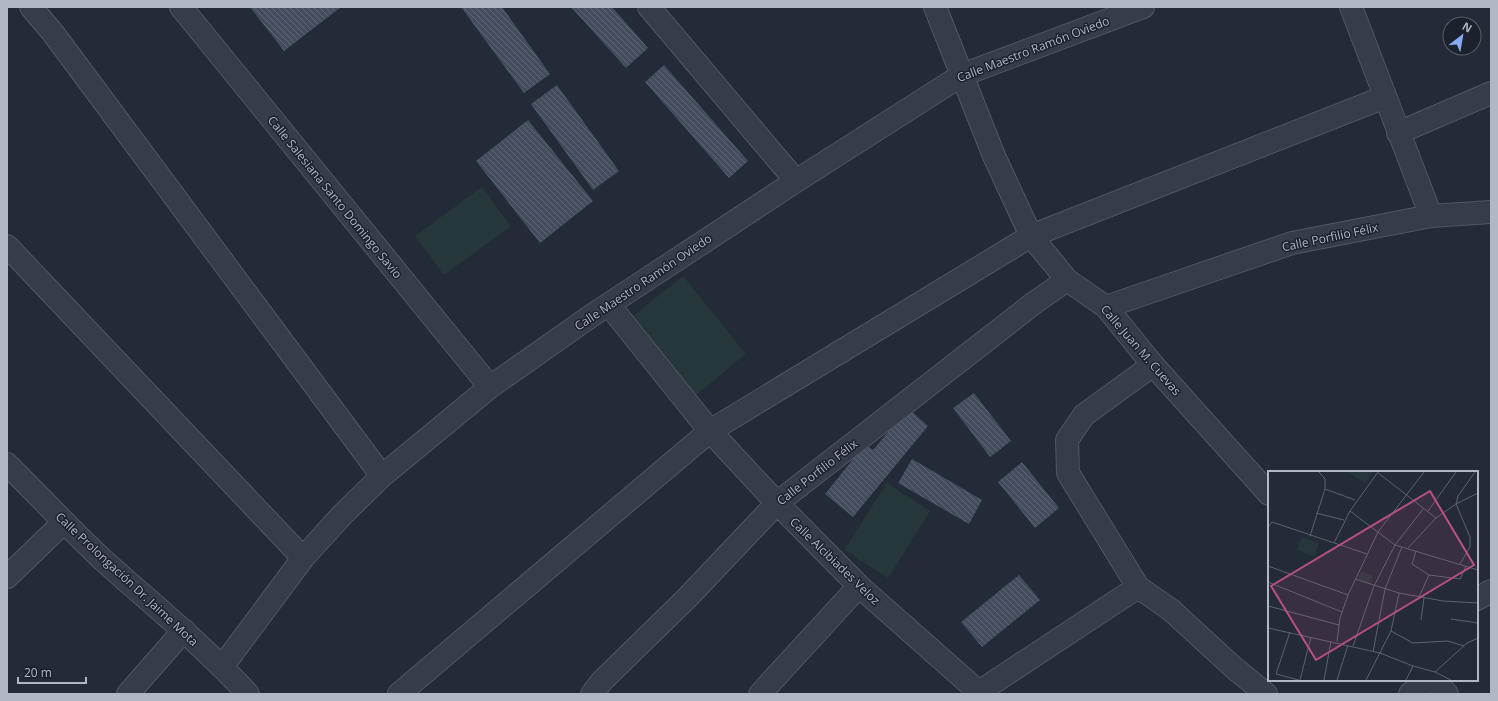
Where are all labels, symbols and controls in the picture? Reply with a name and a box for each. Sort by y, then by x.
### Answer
street label: Calle Maestro Ramón Oviedo [954,12,1112,86]
north arrow [1442,16,1482,56]
text: N [1460,18,1475,36]
street label: Calle Salesiana Santo Domingo Savio [264,112,406,282]
street label: Calle Porfilio Félix [1280,218,1381,256]
street label: Calle Maestro Ramón Oviedo [571,230,715,334]
street label: Calle Juan M. Cuevas [1097,301,1185,399]
street label: Calle Porfilio Félix [773,435,861,509]
inset map [1268,471,1478,681]
street label: Calle Prolongación Dr. Jaime Mota [52,508,202,650]
street label: Calle Alcibiades Veloz [786,513,884,609]
scale bar [18,659,86,685]
text: 20 m [24,664,52,681]

